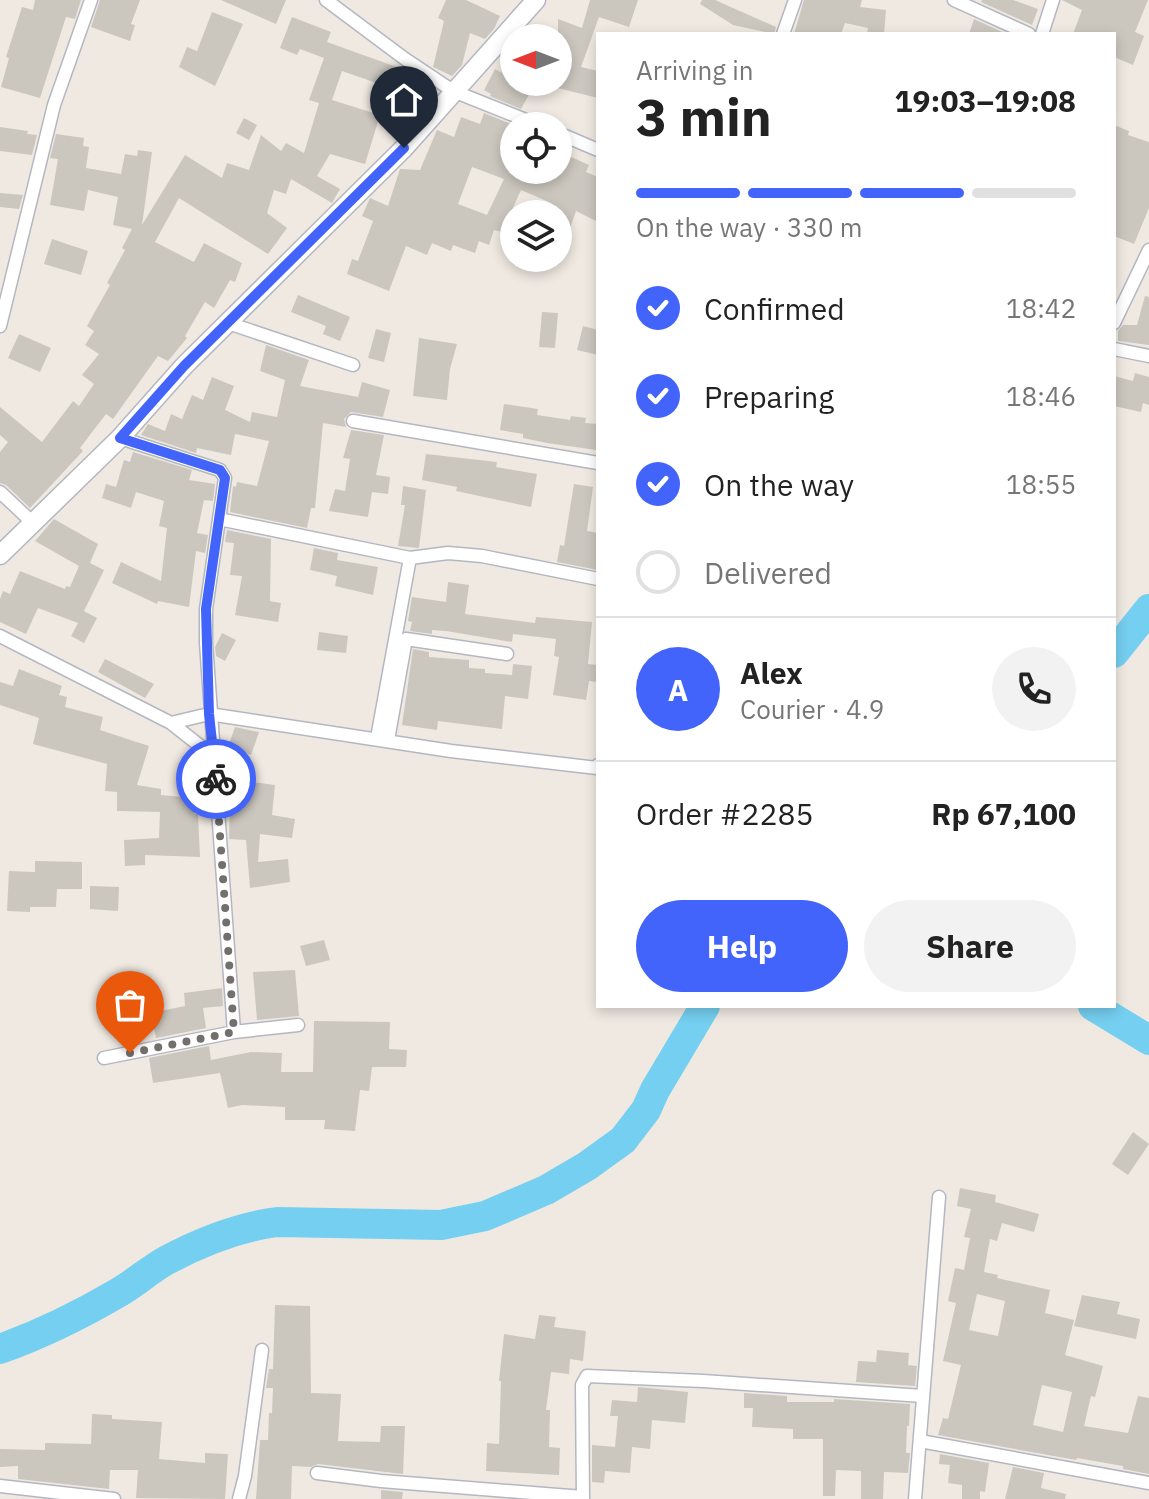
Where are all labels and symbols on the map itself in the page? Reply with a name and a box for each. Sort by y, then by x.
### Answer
north arrow [500,24,572,96]
pin [370,66,438,148]
courier [176,739,256,819]
pin [96,971,164,1053]

